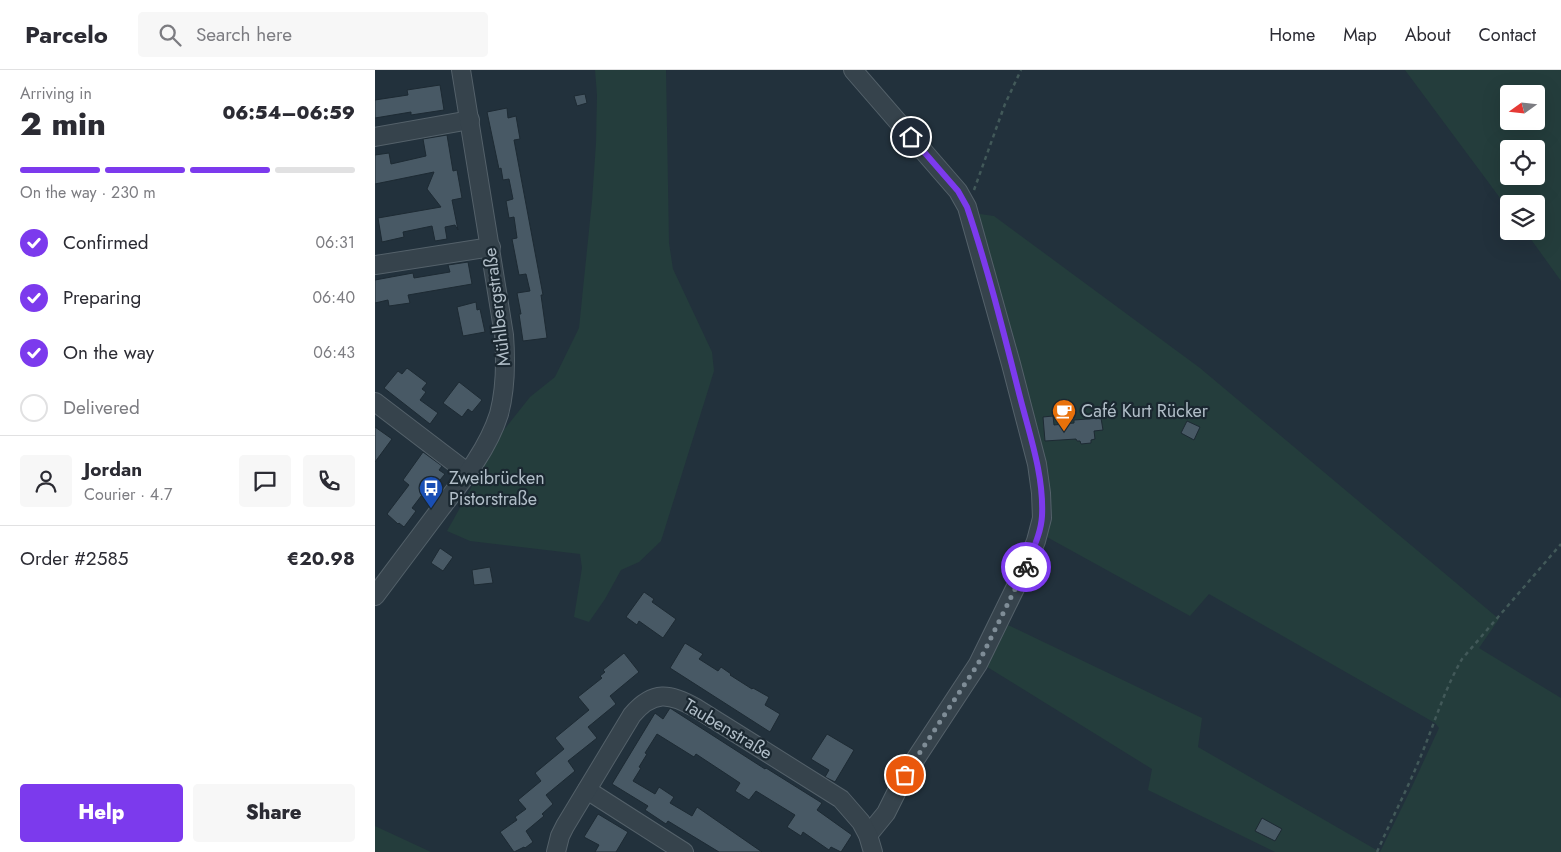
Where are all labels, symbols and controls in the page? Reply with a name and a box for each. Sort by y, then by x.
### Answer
search box [138,12,488,57]
text: Parcelo [25,17,108,52]
icon: search [156,21,184,49]
text: Search here [196,21,292,48]
text: Home [1269,22,1315,48]
text: Map [1343,22,1377,48]
text: About [1405,22,1450,48]
text: Contact [1478,22,1536,48]
text: Arriving in [20,82,92,105]
north arrow [1500,85,1545,130]
map controls [1500,85,1545,240]
text: 06:54–06:59 [222,99,355,126]
text: 2 min [20,101,106,147]
pin [890,116,932,158]
icon: home [897,123,925,151]
button: locate [1500,140,1545,185]
text: On the way · 230 m [20,181,156,204]
button: layers [1500,195,1545,240]
icon: check [20,229,48,257]
text: Confirmed [63,229,149,256]
text: 06:31 [315,231,355,254]
street label: Mühlbergstraße [477,246,517,368]
icon: check [20,284,48,312]
text: Preparing [63,284,141,311]
text: 06:40 [312,286,355,309]
icon: check [20,339,48,367]
text: On the way [63,339,154,366]
text: 06:43 [313,341,355,364]
text: Delivered [63,394,140,421]
cafe icon: Café Kurt Rücker [1051,398,1077,432]
place label: Café Kurt Rücker [1081,398,1209,424]
button: person [20,455,72,507]
button: chat [239,455,291,507]
button: phone [303,455,355,507]
text: Jordan [84,456,142,483]
place label: Zweibrücken Pistorstraße [449,465,545,512]
bus stop icon: Zweibrücken Pistorstraße [418,475,444,509]
text: Courier · 4.7 [84,483,172,506]
courier [1001,542,1051,592]
text: Order #2585 [20,545,128,572]
text: €20.98 [287,545,355,572]
icon: bike [1012,553,1040,581]
street label: Taubenstraße [679,692,777,766]
pin [884,754,926,796]
icon: bag [891,761,919,789]
button: Help [20,784,183,842]
button: Share [193,784,355,842]

